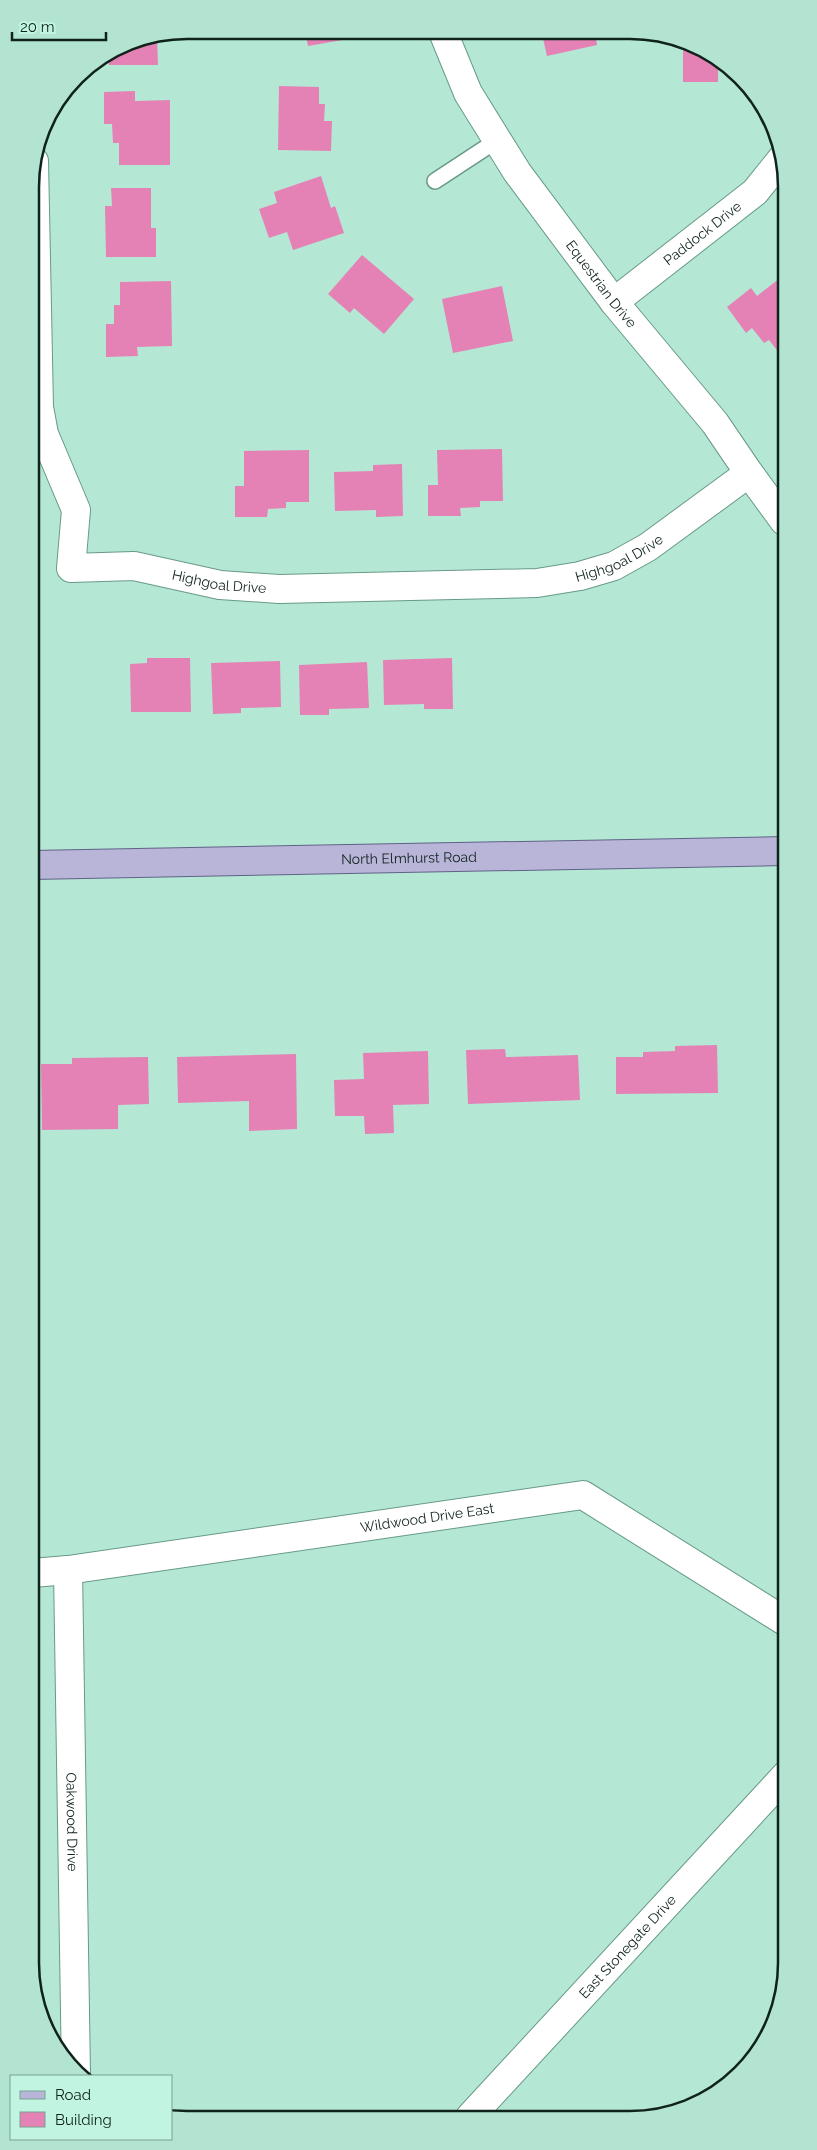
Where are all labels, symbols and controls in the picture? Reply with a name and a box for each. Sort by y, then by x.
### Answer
scale bar [12,10,106,42]
text: 20 m [20,18,55,36]
street label: Paddock Drive [660,198,744,268]
street label: Equestrian Drive [563,237,640,331]
street label: Highgoal Drive [573,531,666,585]
street label: Highgoal Drive [170,567,267,596]
street label: North Elmhurst Road [341,849,477,867]
street label: Wildwood Drive East [359,1500,495,1535]
street label: Oakwood Drive [63,1772,81,1872]
street label: East Stonegate Drive [576,1892,679,2002]
legend [10,2075,172,2140]
text: Road [55,2086,91,2104]
text: Building [55,2111,112,2129]

